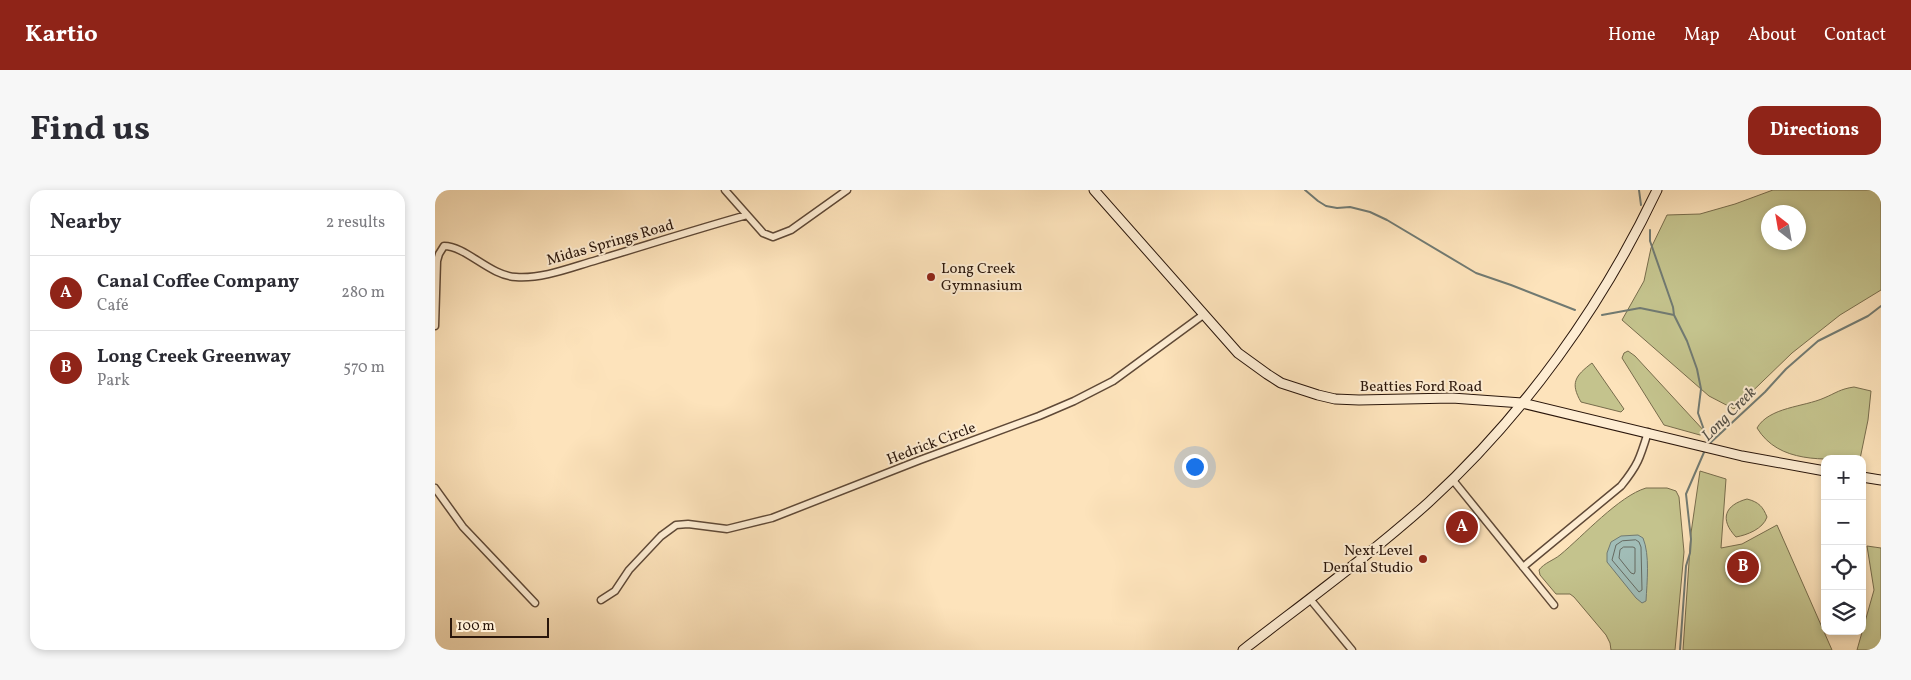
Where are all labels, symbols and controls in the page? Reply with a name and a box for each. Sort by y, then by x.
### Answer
text: Kartio [25,18,98,52]
text: Home [1608,23,1656,48]
text: Map [1684,23,1720,48]
text: About [1748,23,1796,48]
text: Contact [1824,23,1886,48]
text: Find us [30,106,150,154]
button: Directions [1748,106,1881,155]
north arrow [1761,205,1806,250]
text: Nearby [50,208,121,237]
text: 2 results [326,212,385,234]
street label: Midas Springs Road [544,215,676,272]
place label: Long Creek Gymnasium [941,259,1022,297]
text: Canal Coffee Company [97,269,299,295]
marker: Long Creek Gymnasium [925,271,937,283]
text: A [60,282,72,304]
text: 280 m [341,282,385,304]
text: Café [97,295,128,317]
text: Long Creek Greenway [97,344,291,370]
text: B [61,357,71,379]
text: 570 m [343,357,385,379]
text: Park [97,370,130,392]
street label: Beatties Ford Road [1360,377,1482,398]
water label: Long Creek [1697,382,1762,447]
street label: Hedrick Circle [884,418,979,471]
your location [1182,454,1208,480]
map controls [1821,455,1866,635]
button: + [1821,455,1866,500]
button: − [1821,500,1866,545]
pin: A [1446,508,1478,546]
place label: Next Level Dental Studio [1323,541,1413,579]
button: locate [1821,545,1866,590]
pin: B [1727,548,1759,586]
marker: Next Level Dental Studio [1417,553,1429,565]
button: layers [1821,590,1866,635]
scale bar [450,615,549,638]
text: 100 m [457,617,495,636]

